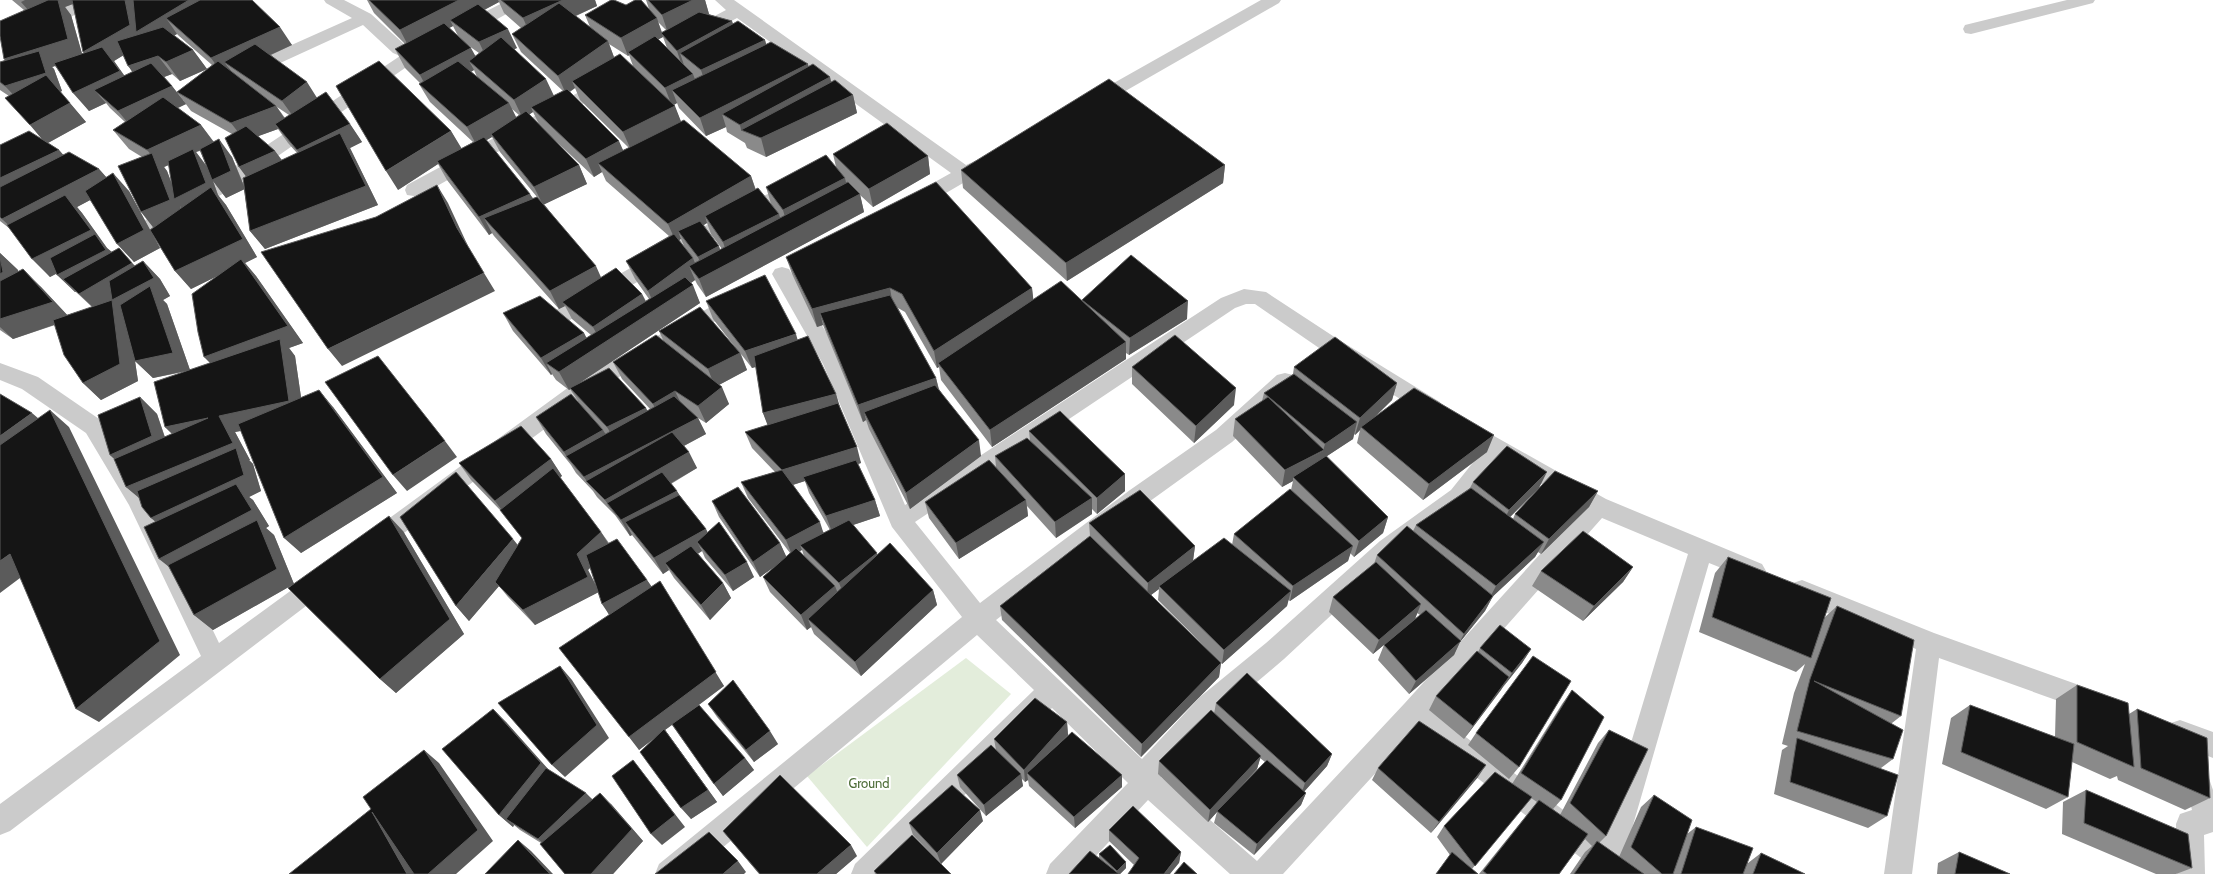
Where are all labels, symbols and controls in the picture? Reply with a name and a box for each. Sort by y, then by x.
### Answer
park label: Ground [848,775,890,791]

